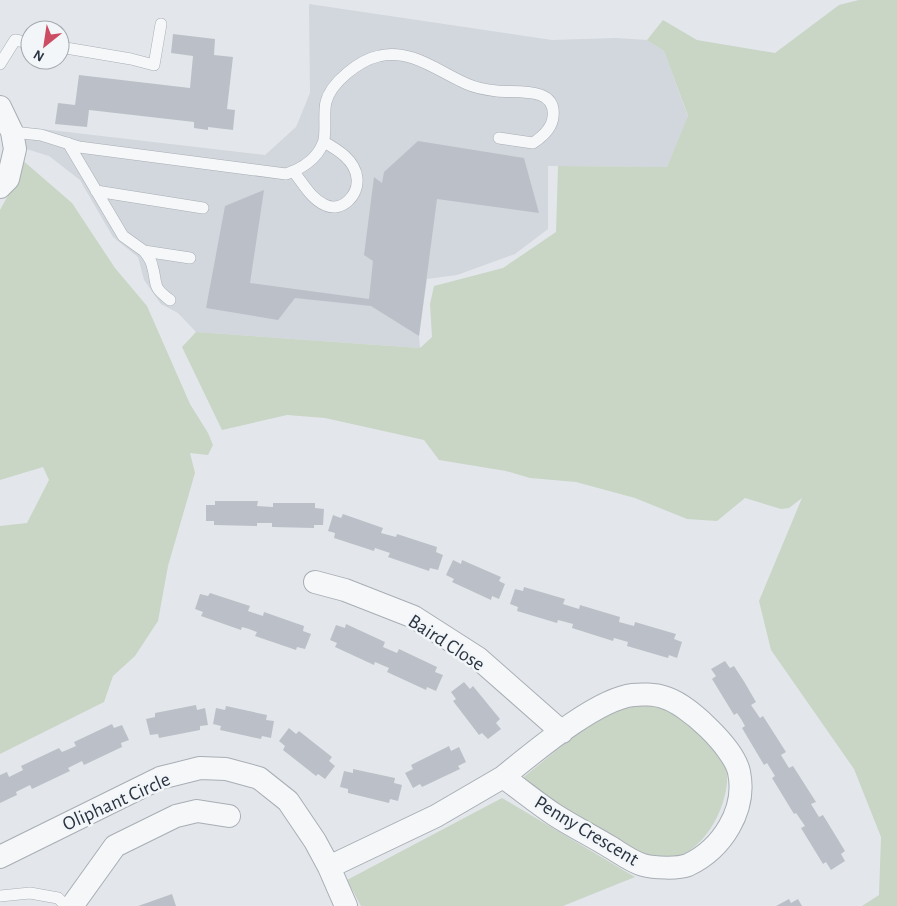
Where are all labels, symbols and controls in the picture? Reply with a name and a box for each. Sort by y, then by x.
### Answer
north arrow [20,20,70,70]
text: N [31,47,47,64]
street label: Baird Close [405,611,488,675]
street label: Oliphant Circle [60,769,173,835]
street label: Penny Crescent [531,792,642,870]

